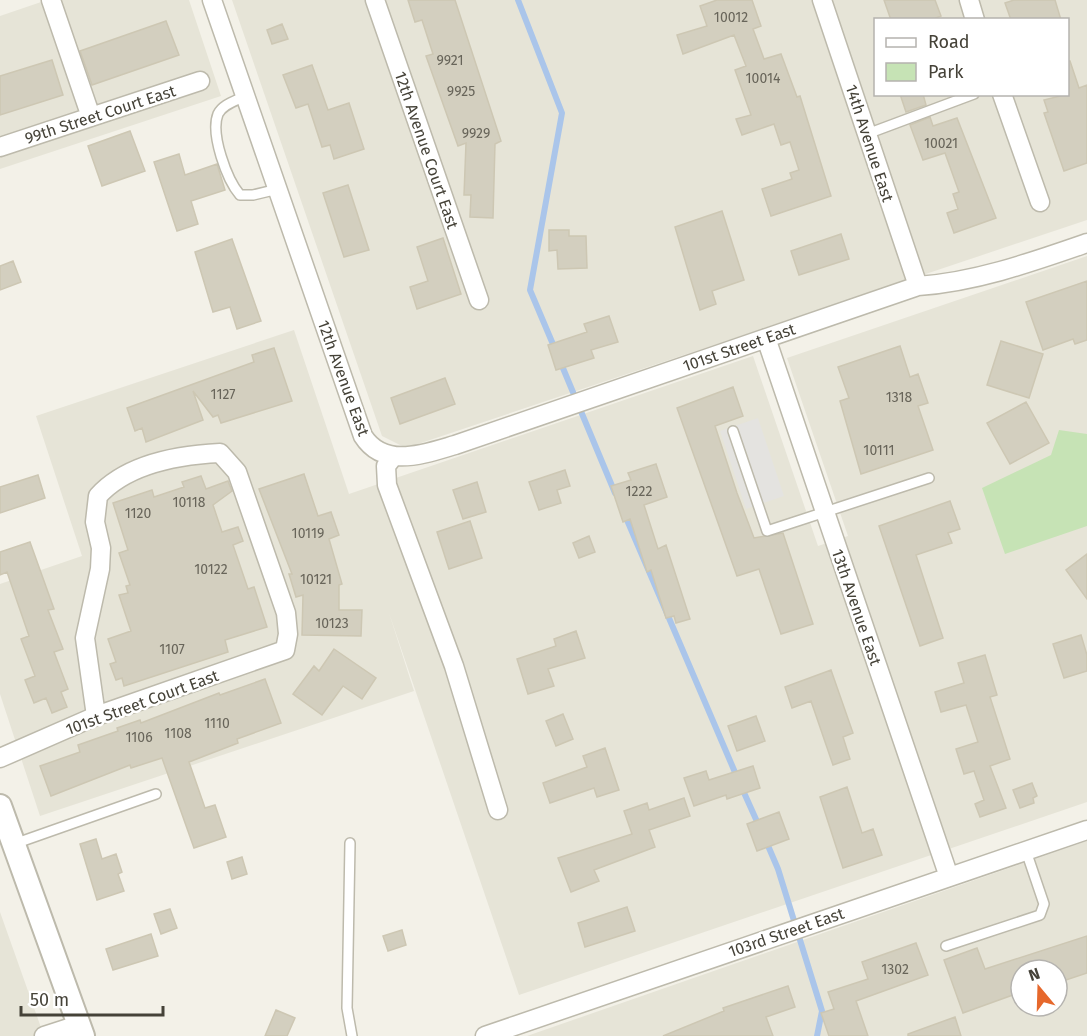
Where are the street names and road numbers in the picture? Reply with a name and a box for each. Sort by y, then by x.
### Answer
street label: 12th Avenue Court East [391,69,462,232]
street label: 99th Street Court East [22,81,178,148]
street label: 14th Avenue East [842,82,898,204]
street label: 12th Avenue East [314,318,373,439]
street label: 101st Street East [680,319,798,376]
street label: 13th Avenue East [828,546,885,668]
street label: 101st Street Court East [63,666,221,739]
street label: 103rd Street East [726,904,847,961]

